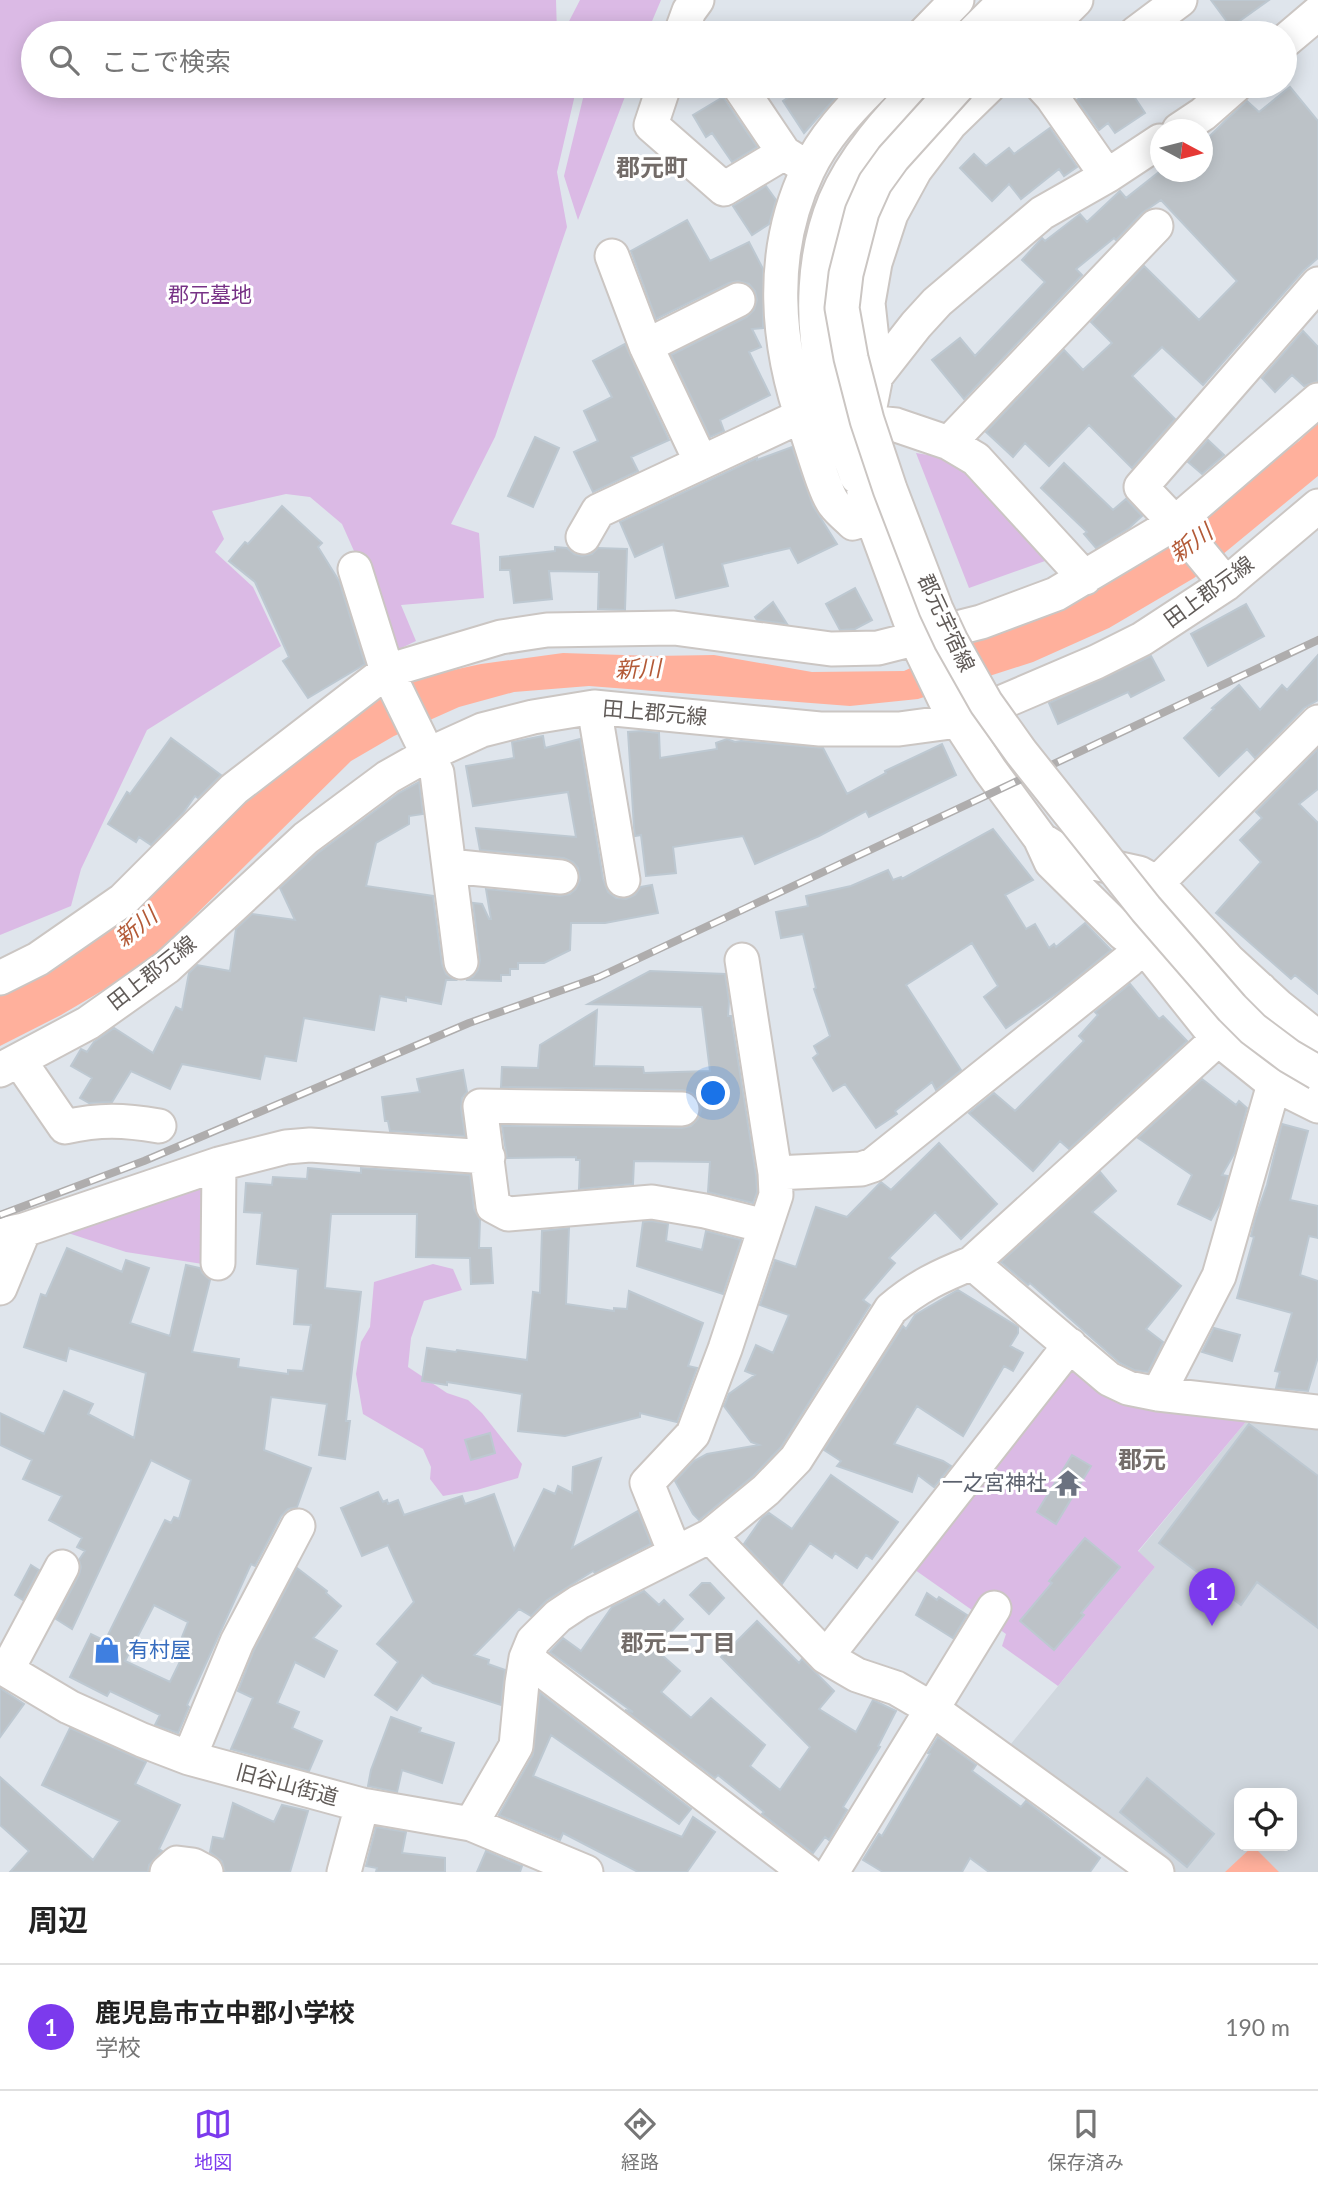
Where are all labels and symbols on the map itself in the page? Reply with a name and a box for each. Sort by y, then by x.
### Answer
north arrow [1150,119,1213,182]
district label: 郡元町 [616,152,688,181]
park label: 郡元墓地 [168,281,252,306]
water label: 新川 [1164,516,1220,567]
street label: 田上郡元線 [1158,550,1258,632]
street label: 郡元宇宿線 [914,570,981,675]
water label: 新川 [614,653,664,683]
street label: 田上郡元線 [602,694,709,729]
water label: 新川 [109,899,164,952]
street label: 田上郡元線 [102,930,200,1014]
your location [696,1076,730,1110]
district label: 郡元 [1118,1444,1166,1473]
temple icon: 一之宮神社 [1053,1468,1083,1498]
place label: 一之宮神社 [942,1469,1047,1494]
pin: 1 [1189,1568,1235,1626]
district label: 郡元二丁目 [621,1628,736,1656]
shop icon: 有村屋 [92,1635,122,1665]
place label: 有村屋 [128,1636,191,1661]
street label: 旧谷山街道 [233,1758,341,1809]

